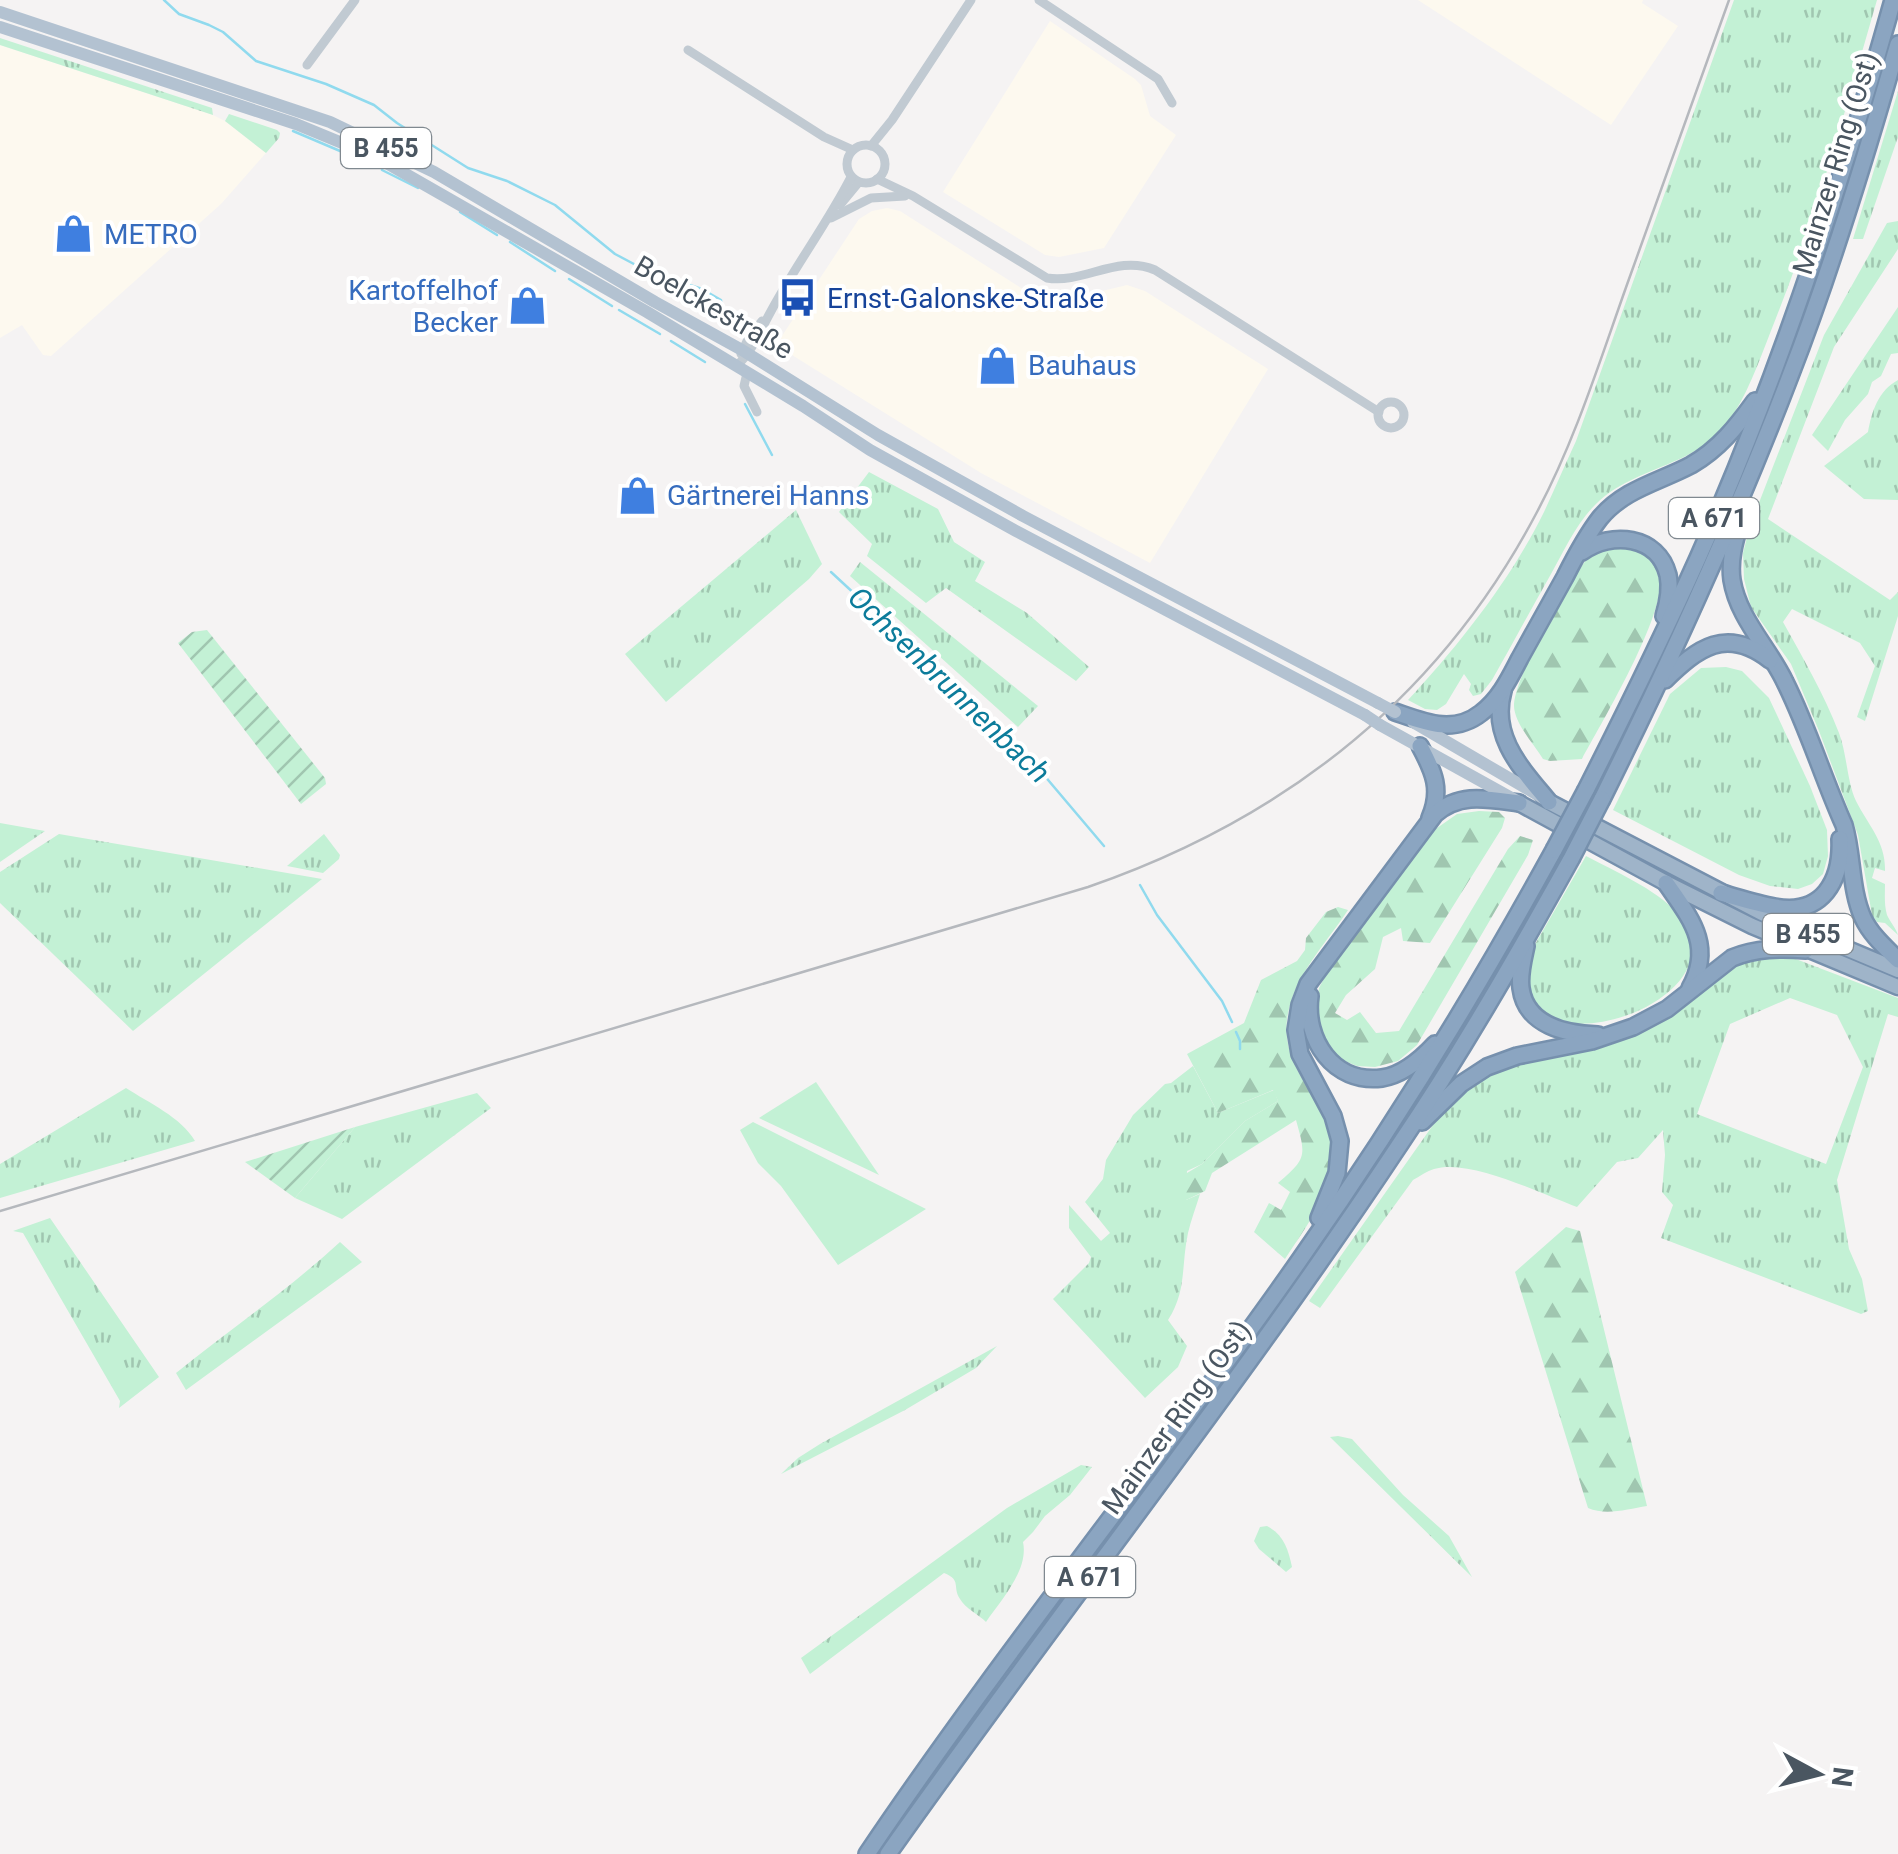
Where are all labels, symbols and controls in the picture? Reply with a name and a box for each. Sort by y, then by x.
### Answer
street label: Mainzer Ring (Ost) [1786,48,1885,279]
road number: B 455 [341,128,431,168]
shop icon: METRO [53,213,95,255]
place label: METRO [104,218,198,251]
street label: Boelckestraße [629,249,799,366]
place label: Kartoffelhof Becker [348,274,499,339]
bus stop icon: Ernst-Galonske-Straße [776,277,818,319]
place label: Ernst-Galonske-Straße [827,282,1104,315]
shop icon: Kartoffelhof Becker [507,285,549,327]
shop icon: Bauhaus [977,344,1019,386]
place label: Bauhaus [1028,349,1137,382]
shop icon: Gärtnerei Hanns [616,474,658,516]
place label: Gärtnerei Hanns [667,479,869,512]
road number: A 671 [1669,498,1759,538]
water label: Ochsenbrunnenbach [841,579,1058,790]
road number: B 455 [1763,914,1853,954]
street label: Mainzer Ring (Ost) [1095,1314,1258,1521]
road number: A 671 [1045,1557,1135,1597]
north arrow [1768,1724,1868,1824]
text: N [1825,1765,1860,1789]

